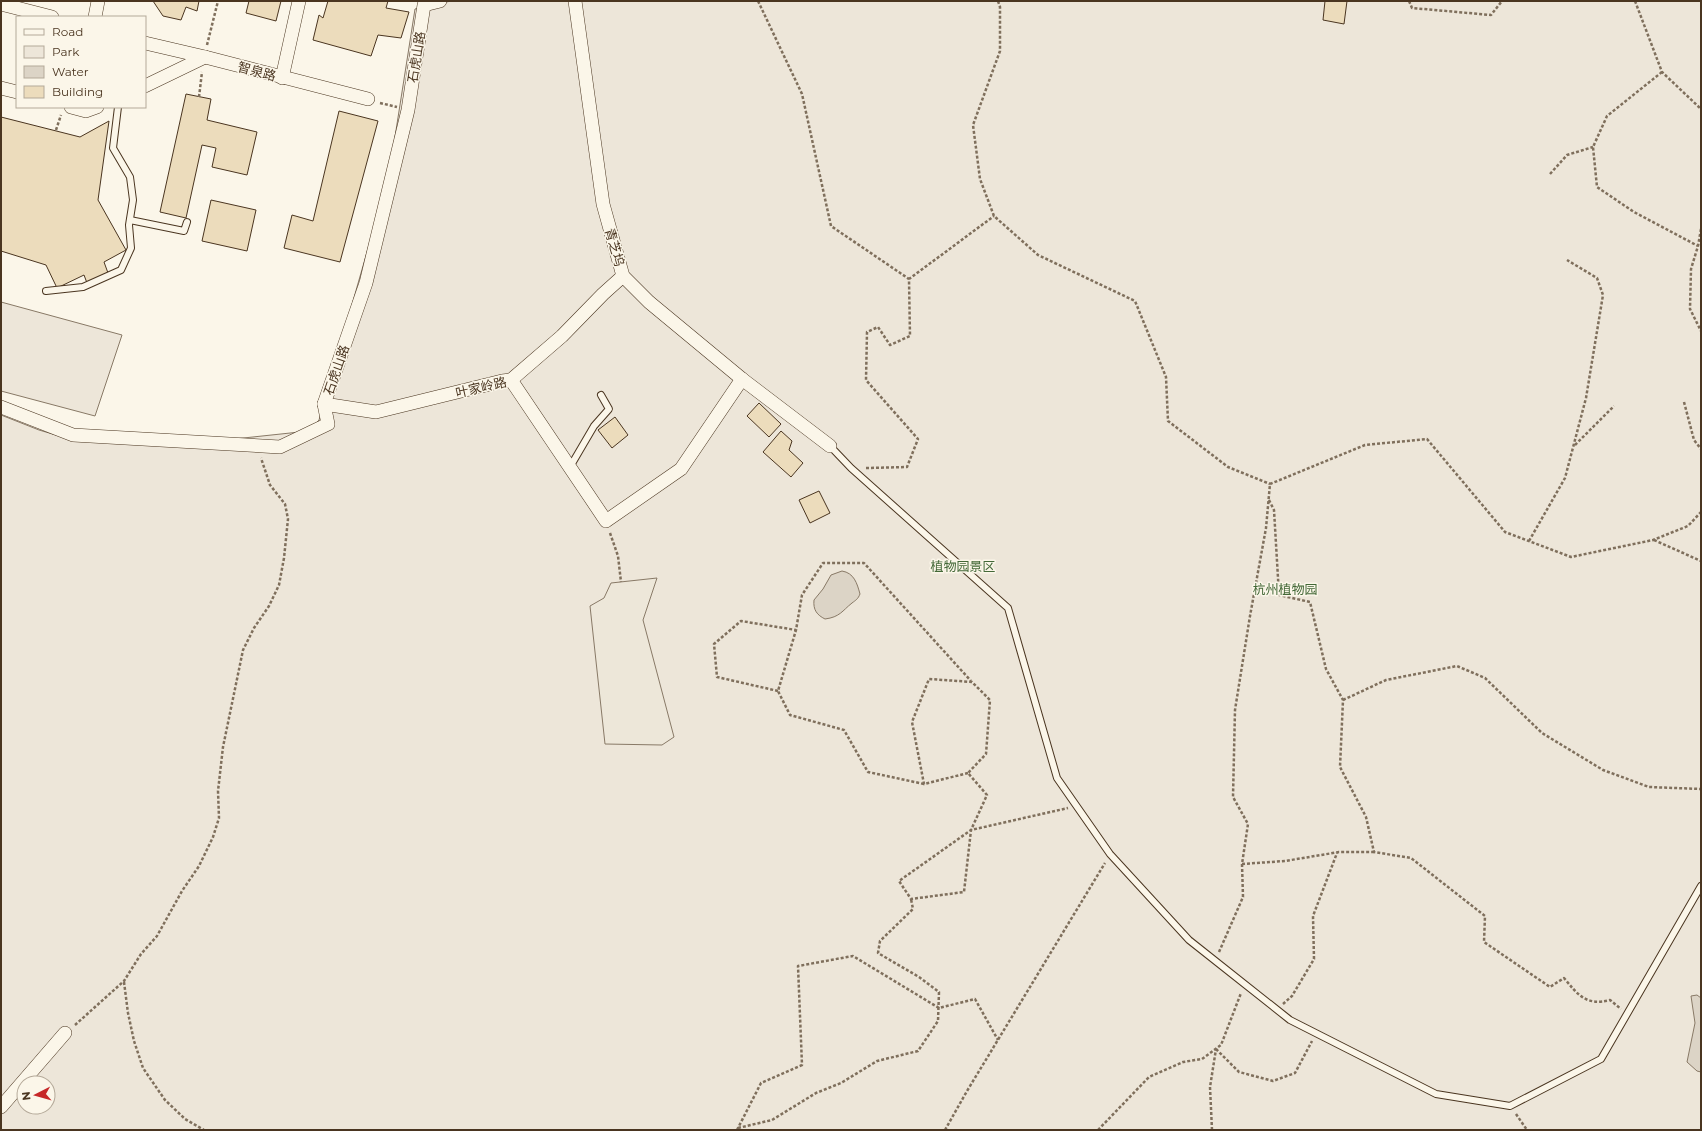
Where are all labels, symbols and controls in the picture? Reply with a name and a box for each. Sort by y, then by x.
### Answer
legend [16,16,146,108]
text: Road [52,24,83,39]
street label: 石虎山路 [404,30,428,84]
text: Park [52,44,80,59]
street label: 智泉路 [236,58,278,84]
text: Water [52,64,89,79]
text: Building [52,84,103,99]
street label: 青芝坞 [602,226,628,268]
street label: 石虎山路 [320,343,352,397]
street label: 叶家岭路 [454,373,508,401]
park label: 植物园景区 [930,558,996,574]
park label: 杭州植物园 [1252,581,1318,597]
north arrow [16,1075,56,1115]
text: N [19,1091,33,1101]

